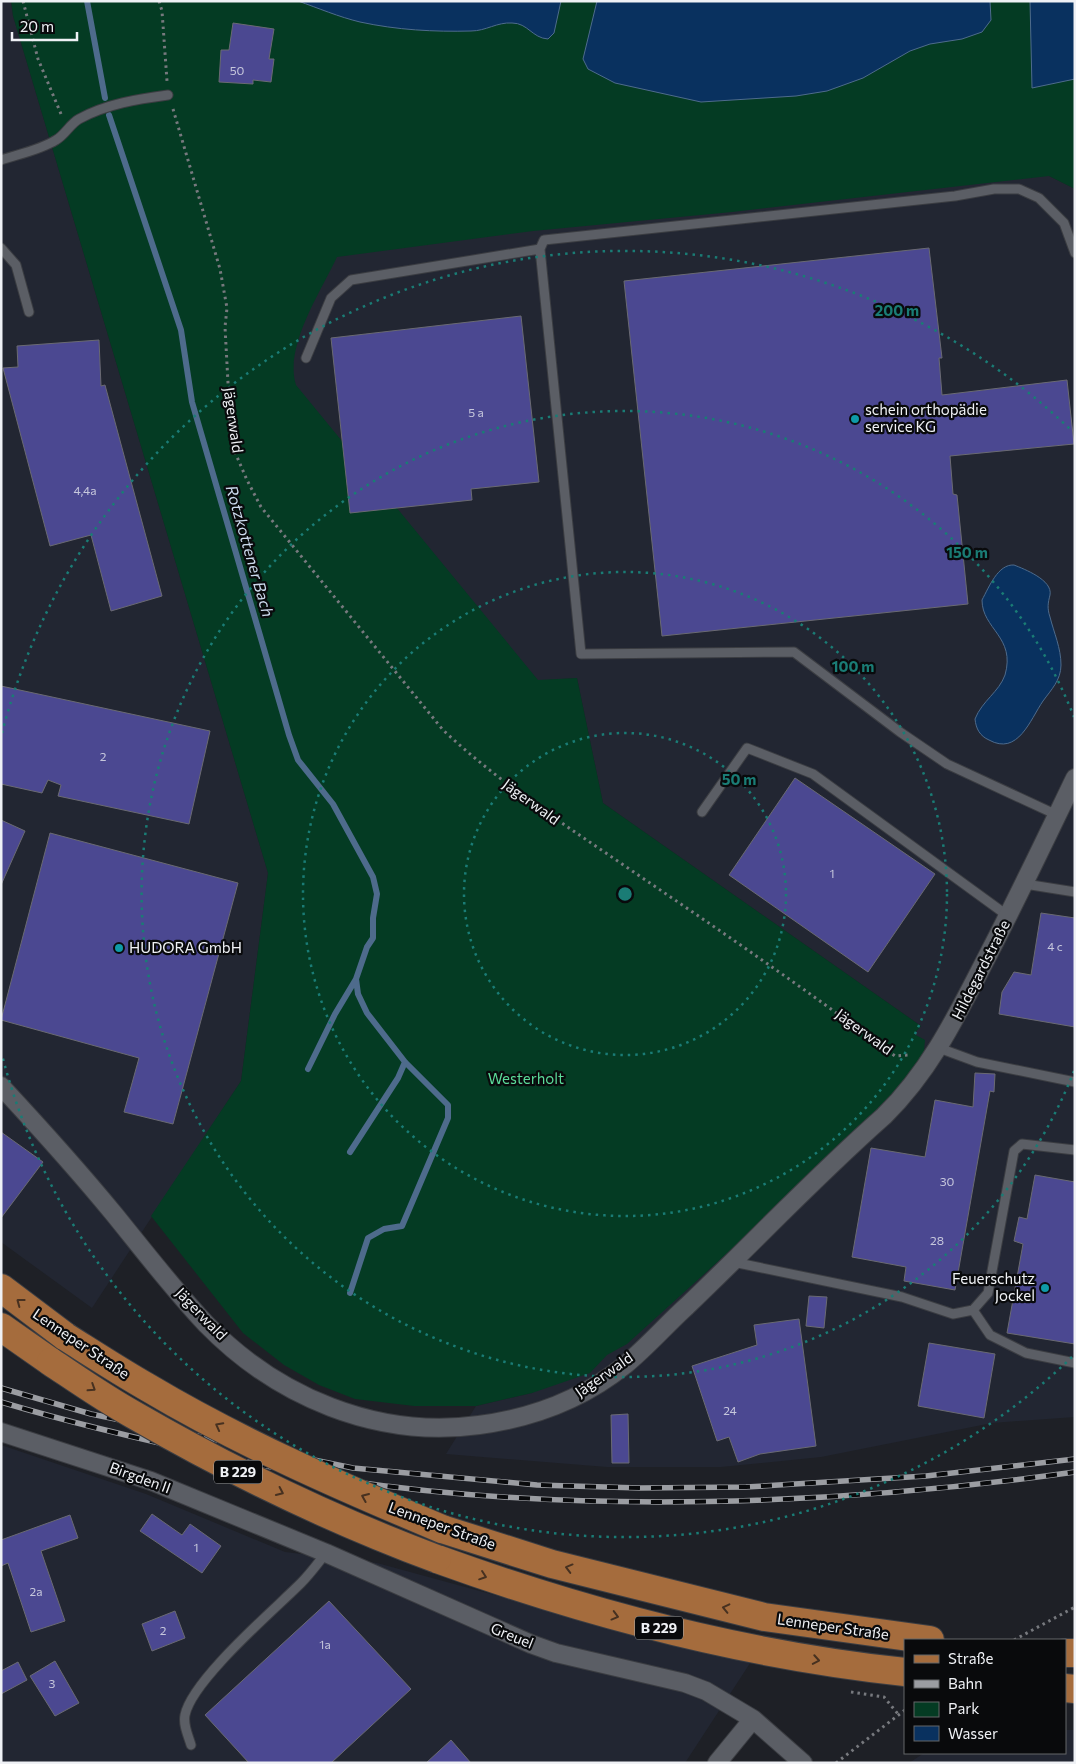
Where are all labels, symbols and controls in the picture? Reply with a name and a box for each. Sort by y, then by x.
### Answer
scale bar [12,10,78,42]
text: 20 m [20,17,54,35]
house number: 50 [230,63,245,77]
text: 200 m [875,301,919,319]
street label: Jägerwald [220,386,248,454]
place label: schein orthopädie service KG [865,400,987,435]
house number: 5 a [468,405,484,419]
marker: schein orthopädie service KG [849,413,861,425]
house number: 4,4a [73,483,97,497]
water label: Rotzkottener Bach [223,483,278,619]
text: 150 m [946,543,988,561]
text: 100 m [832,657,874,675]
house number: 2 [100,749,107,763]
text: 50 m [722,770,756,788]
street label: Jägerwald [500,774,564,828]
house number: 1 [829,866,835,880]
centre of rings [616,885,634,903]
street label: Hildegardstraße [947,917,1013,1022]
place label: HUDORA GmbH [129,938,242,956]
house number: 4 c [1047,939,1063,953]
marker: HUDORA GmbH [113,942,125,954]
street label: Jägerwald [833,1004,897,1058]
park label: Westerholt [488,1069,564,1087]
house number: 30 [940,1174,955,1188]
house number: 28 [930,1233,944,1247]
place label: Feuerschutz Jockel [952,1269,1035,1304]
marker: Feuerschutz Jockel [1039,1282,1051,1294]
street label: Jägerwald [172,1283,231,1343]
one-way arrow [16,1299,26,1308]
street label: Lenneper Straße [30,1304,133,1382]
street label: Jägerwald [571,1348,636,1401]
one-way arrow [86,1382,95,1392]
house number: 24 [723,1403,737,1417]
one-way arrow [215,1422,224,1432]
street label: Birgden II [107,1458,173,1496]
road number: B 229 [214,1460,262,1484]
one-way arrow [275,1486,284,1497]
one-way arrow [361,1492,370,1503]
street label: Lenneper Straße [386,1497,498,1553]
house number: 1 [193,1540,199,1554]
one-way arrow [565,1564,573,1574]
one-way arrow [479,1570,487,1580]
house number: 2a [30,1584,42,1598]
one-way arrow [722,1603,731,1614]
street label: Lenneper Straße [776,1609,890,1643]
one-way arrow [610,1610,619,1621]
road number: B 229 [635,1616,683,1640]
street label: Greuel [488,1618,536,1652]
house number: 2 [160,1623,167,1637]
house number: 1a [319,1637,331,1651]
legend [904,1639,1066,1754]
text: Straße [948,1649,994,1667]
one-way arrow [812,1655,821,1665]
text: Bahn [948,1674,983,1692]
house number: 3 [49,1676,56,1690]
text: Park [948,1699,979,1717]
text: Wasser [948,1724,998,1742]

